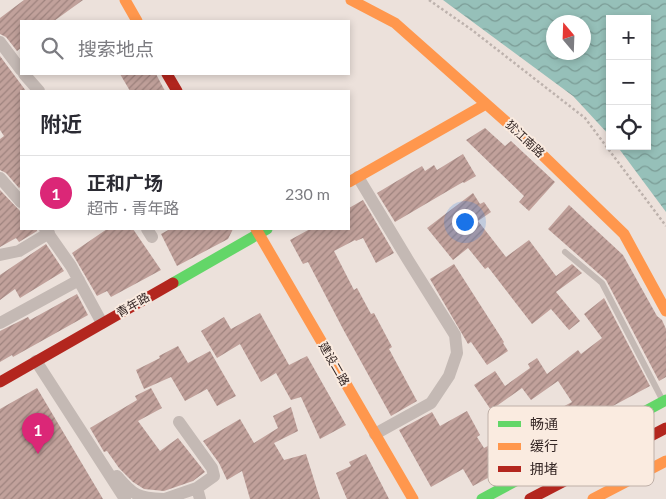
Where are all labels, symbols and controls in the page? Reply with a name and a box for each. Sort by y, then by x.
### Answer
north arrow [546,15,591,60]
map controls [606,15,651,150]
button: + [606,15,651,60]
search box [20,20,350,75]
icon: search [38,34,66,62]
text: 搜索地点 [78,37,154,60]
button: − [606,60,651,105]
button: locate [606,105,651,150]
text: 附近 [40,111,82,136]
street label: 犹江南路 [503,117,548,160]
text: 正和广场 [87,171,163,194]
text: 1 [51,184,61,203]
text: 230 m [285,184,330,203]
text: 超市 · 青年路 [87,198,179,217]
your location [452,209,478,235]
street label: 青年路 [113,289,152,320]
street label: 建设二路 [316,339,353,388]
legend [488,406,654,486]
pin: 1 [22,413,54,454]
text: 畅通 [530,415,558,432]
text: 缓行 [530,437,558,454]
text: 拥堵 [530,460,558,477]

